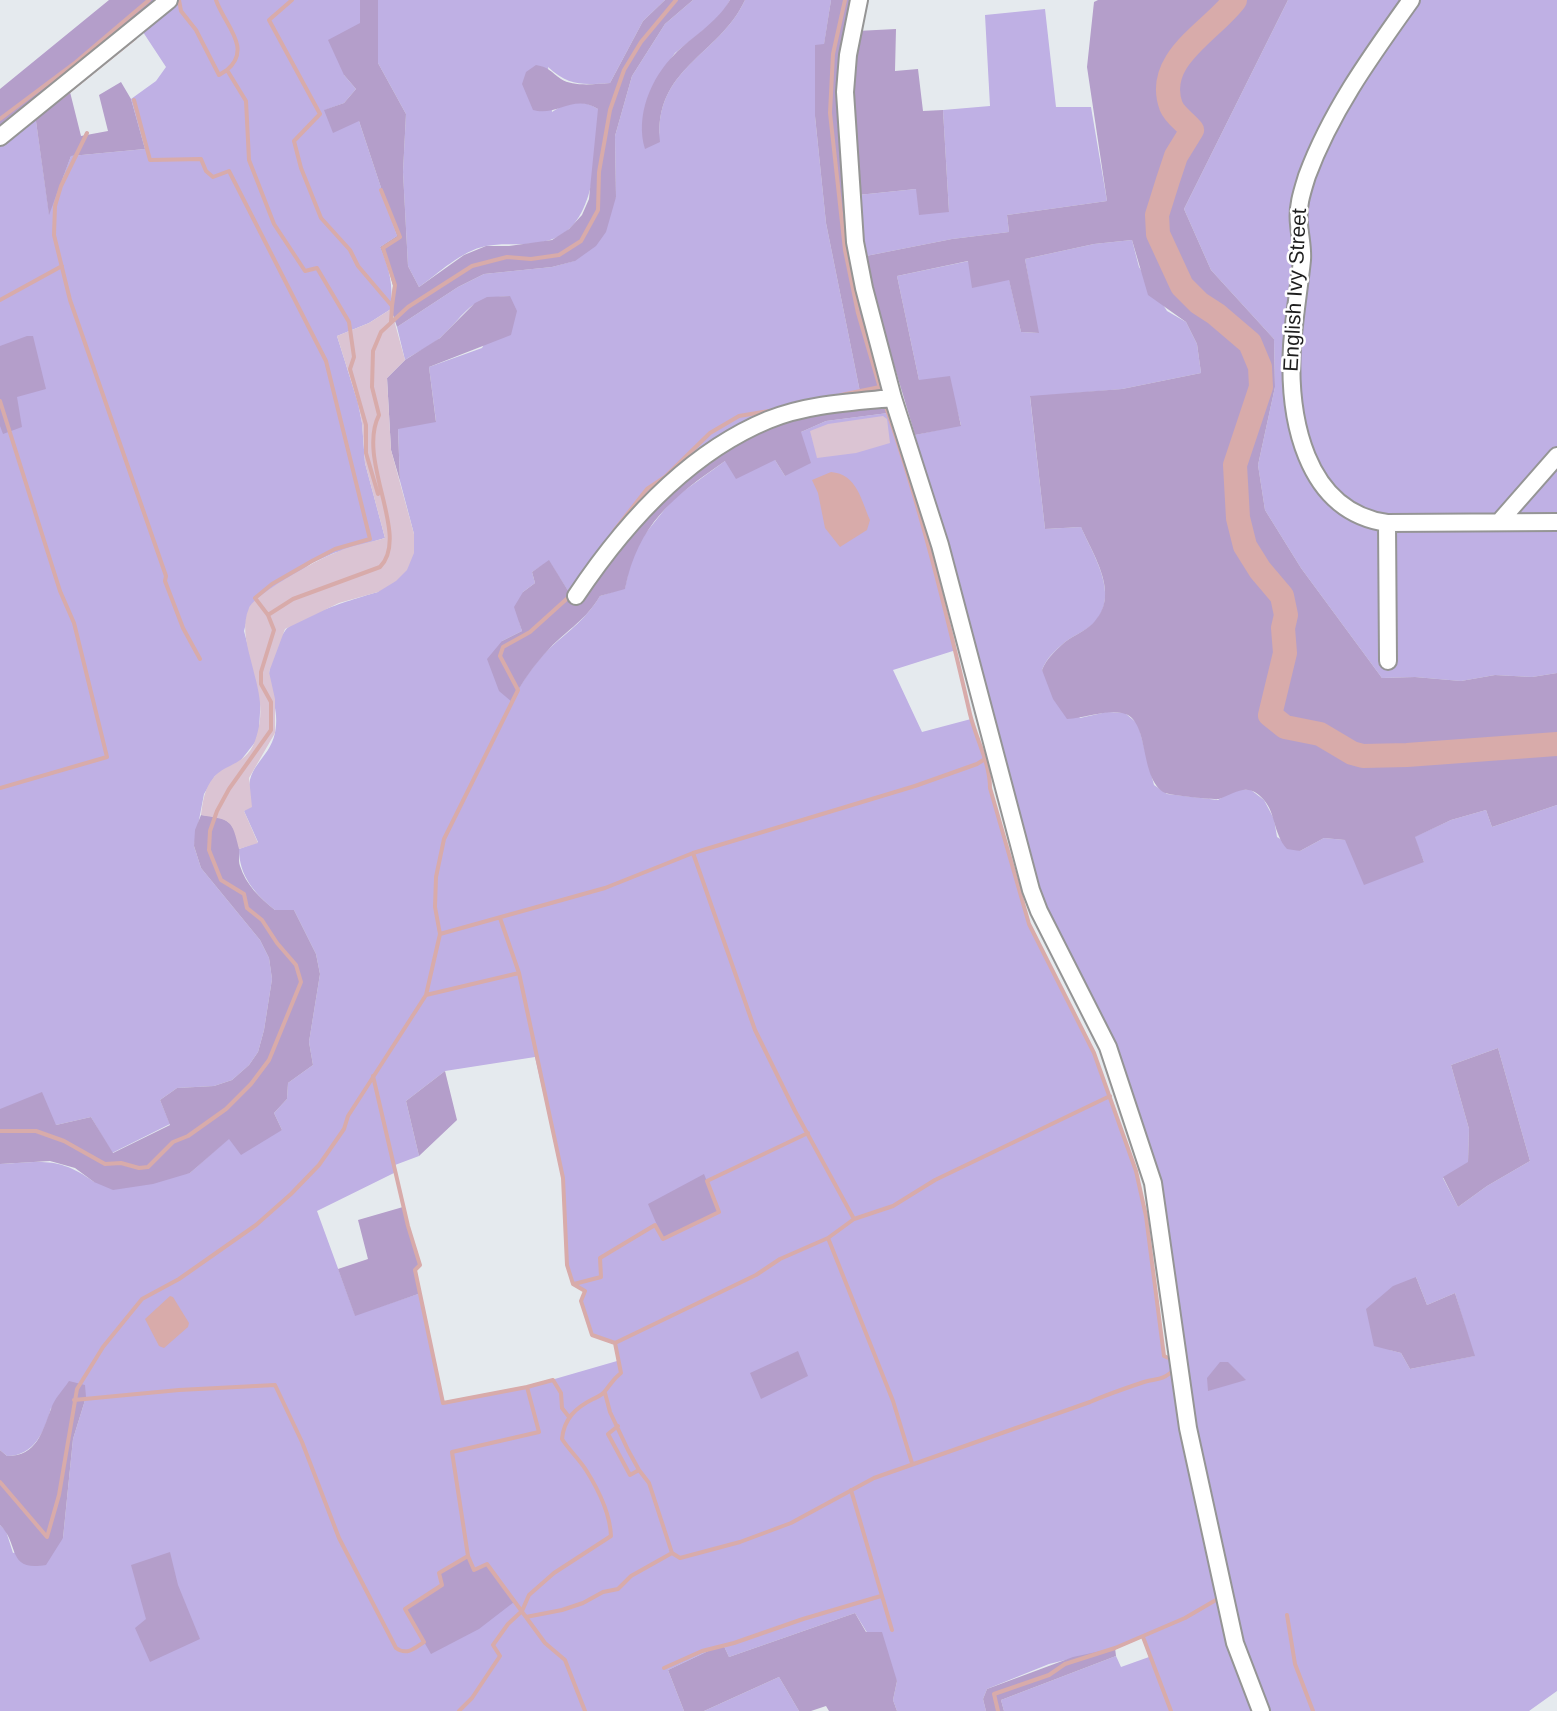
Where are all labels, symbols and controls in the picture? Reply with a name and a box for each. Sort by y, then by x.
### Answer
street label: English Ivy Street [1279,208,1313,372]

